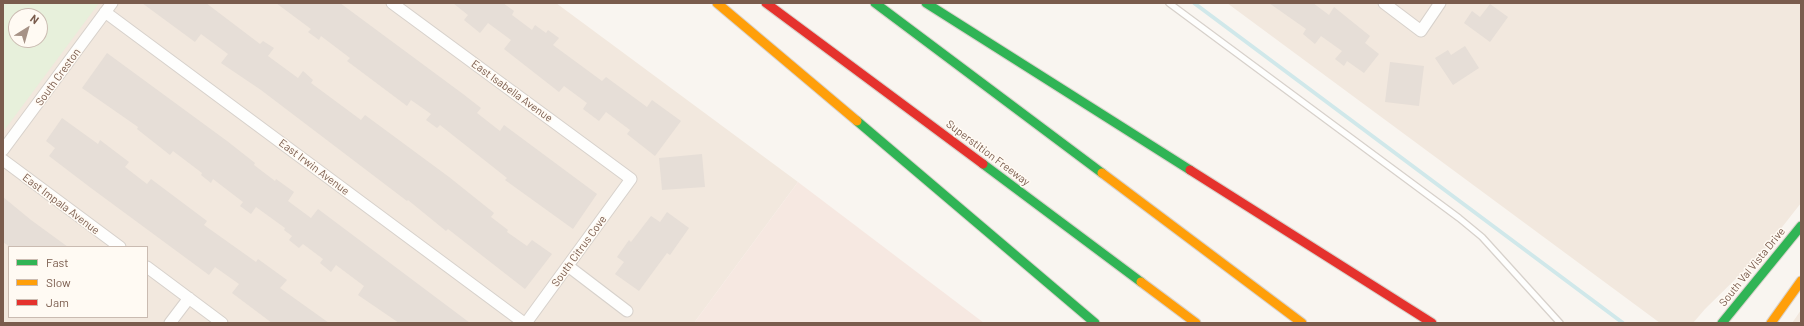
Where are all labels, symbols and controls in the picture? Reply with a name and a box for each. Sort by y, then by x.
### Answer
north arrow [8,8,48,48]
text: N [28,11,42,26]
street label: South Creston [33,46,83,108]
street label: East Isabella Avenue [469,57,555,125]
street label: Superstition Freeway [944,117,1032,189]
street label: East Irwin Avenue [276,136,352,198]
street label: East Impala Avenue [20,171,102,237]
street label: South Citrus Cove [549,213,609,289]
street label: South Val Vista Drive [1716,225,1788,309]
legend [8,246,148,318]
text: Fast [46,255,69,269]
text: Slow [46,275,71,289]
text: Jam [46,295,69,309]

